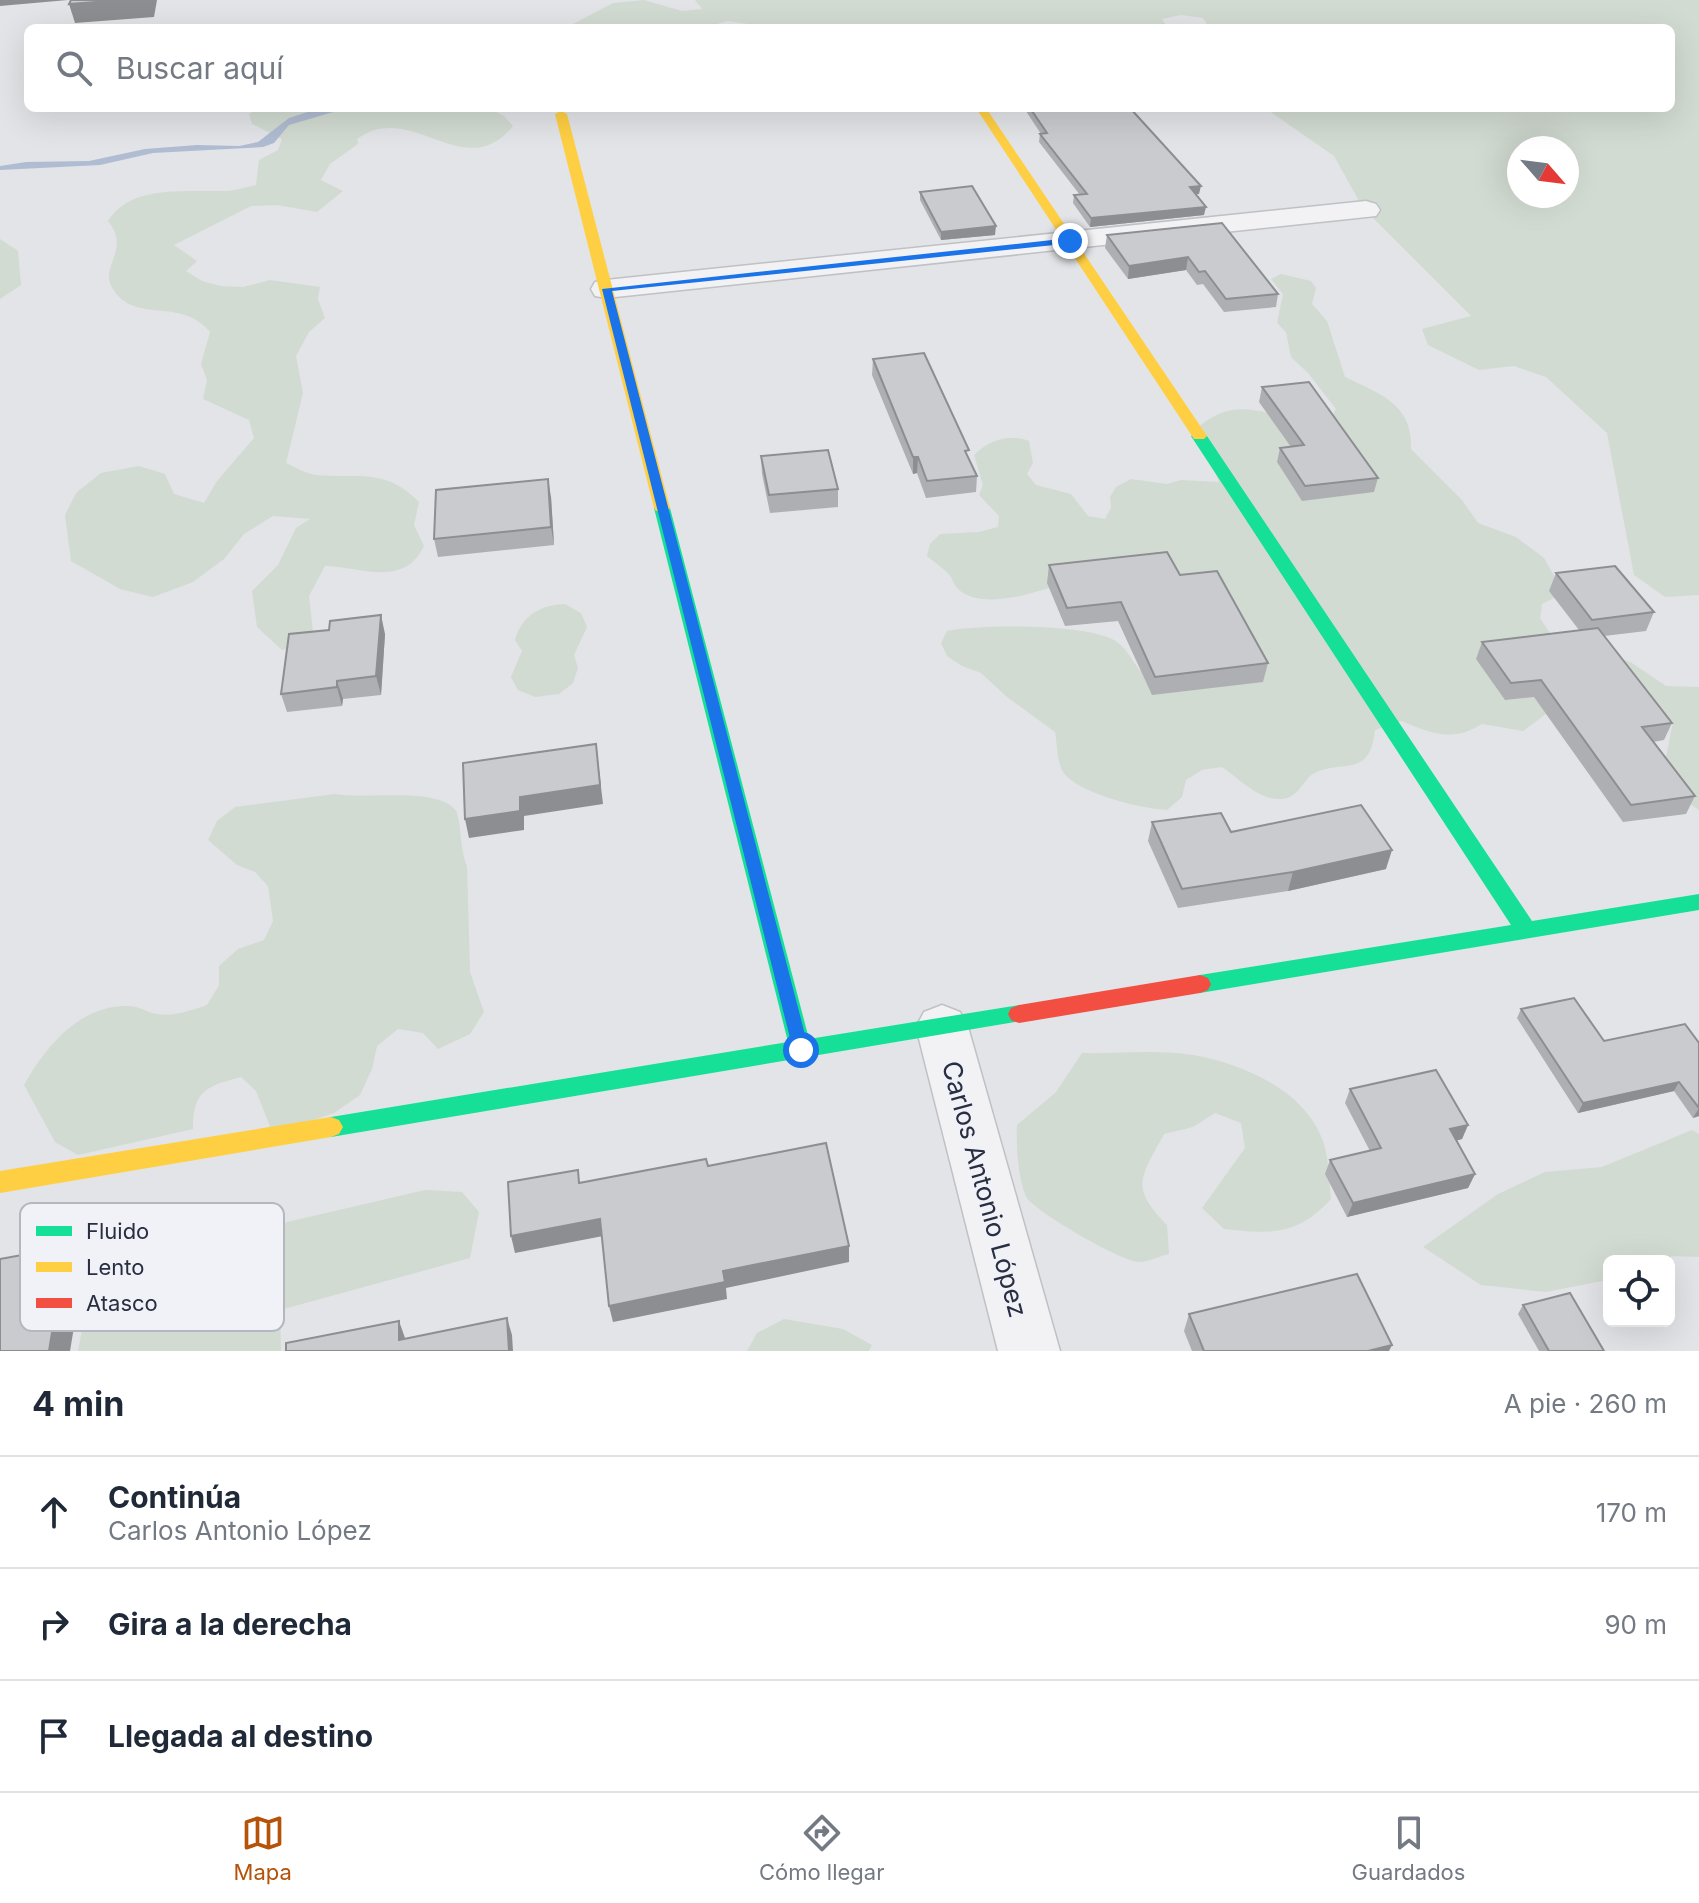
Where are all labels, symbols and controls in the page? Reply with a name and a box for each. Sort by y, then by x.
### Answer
search box [24,24,1675,112]
icon: search [52,46,96,90]
text: Buscar aquí [116,50,283,86]
north arrow [1507,136,1579,208]
route end [1052,223,1088,259]
route start [783,1032,819,1068]
street label: Carlos Antonio López [936,1058,1034,1320]
legend [20,1203,284,1331]
text: Fluido [86,1218,149,1244]
text: Lento [86,1254,144,1280]
map controls [1603,1255,1675,1327]
button: locate [1603,1255,1675,1327]
text: Atasco [86,1290,158,1316]
text: 4 min [32,1383,124,1424]
text: A pie · 260 m [1504,1388,1667,1419]
text: Continúa [108,1479,241,1515]
icon: ahead [32,1490,76,1534]
text: 170 m [1596,1497,1667,1528]
text: Carlos Antonio López [108,1515,372,1546]
icon: right [32,1602,76,1646]
text: Gira a la derecha [108,1606,352,1642]
text: 90 m [1604,1609,1667,1640]
icon: arrive [32,1714,76,1758]
text: Llegada al destino [108,1718,373,1754]
tab: Mapa [234,1811,292,1885]
tab: Cómo llegar [759,1811,884,1885]
tab: Guardados [1352,1811,1465,1885]

